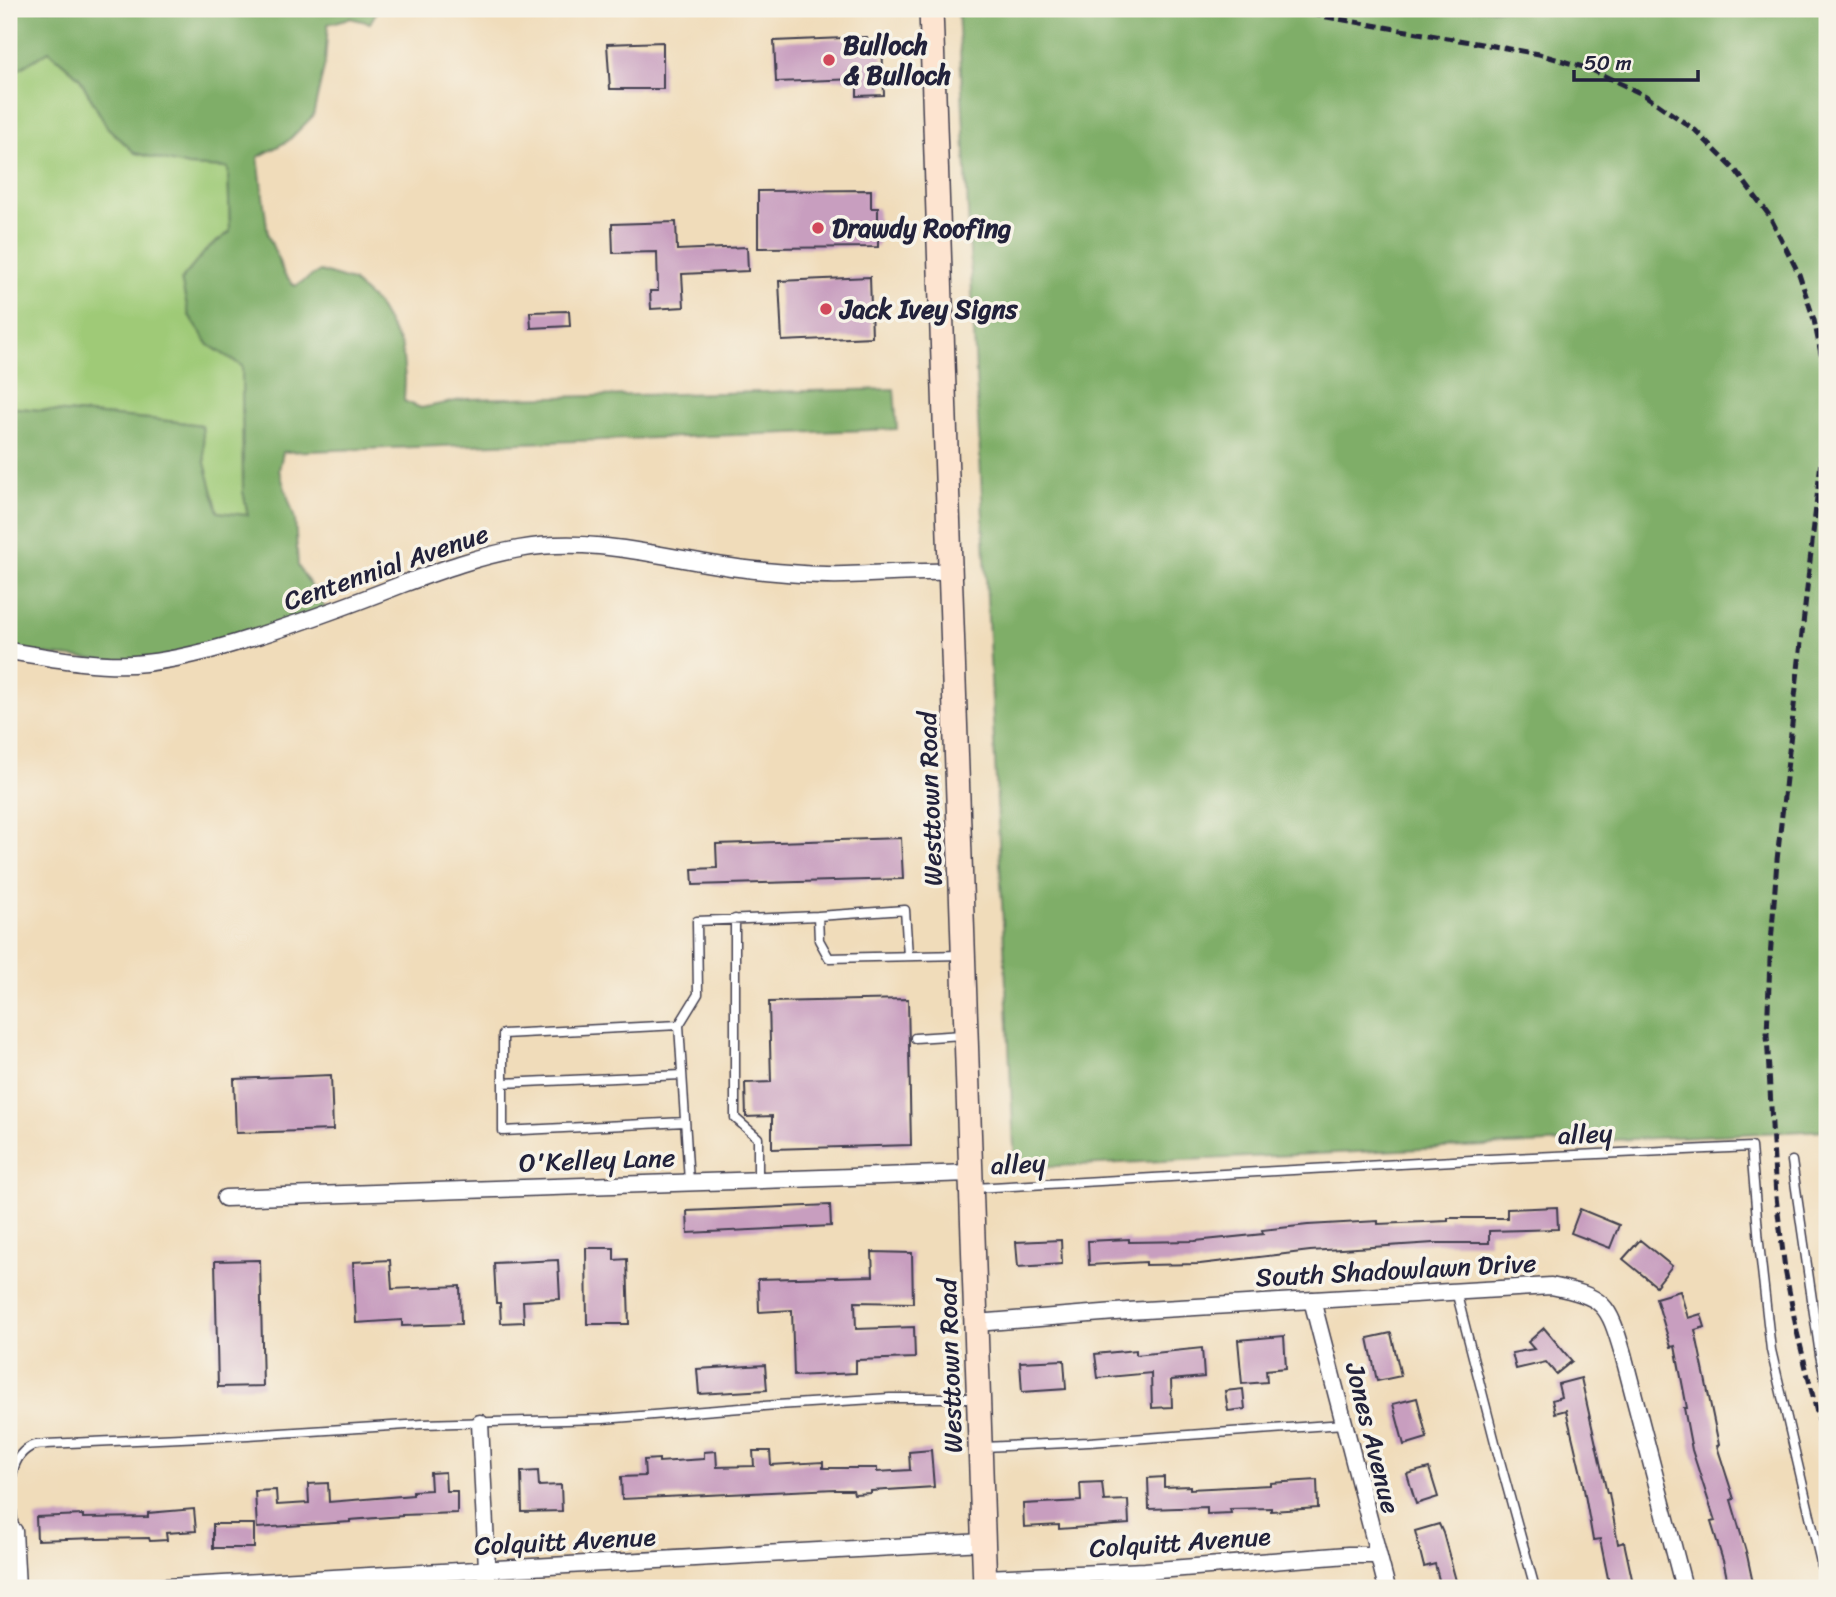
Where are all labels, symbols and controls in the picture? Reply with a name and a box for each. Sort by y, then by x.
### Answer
place label: Bulloch & Bulloch [843,22,952,98]
scale bar [1574,38,1698,82]
text: 50 m [1584,44,1632,82]
marker: Bulloch & Bulloch [821,52,837,68]
place label: Drawdy Roofing [832,205,1011,251]
marker: Drawdy Roofing [810,220,826,236]
place label: Jack Ivey Signs [838,286,1019,332]
marker: Jack Ivey Signs [818,301,834,317]
street label: Centennial Avenue [277,510,495,624]
street label: Westtown Road [904,709,956,887]
street label: alley [1557,1110,1614,1158]
street label: O'Kelley Lane [518,1134,676,1186]
street label: alley [990,1140,1047,1188]
street label: South Shadowlawn Drive [1254,1240,1538,1300]
street label: Westtown Road [924,1276,976,1454]
street label: Jones Avenue [1332,1357,1414,1519]
street label: Colquitt Avenue [473,1513,657,1569]
street label: Colquitt Avenue [1088,1513,1273,1571]

